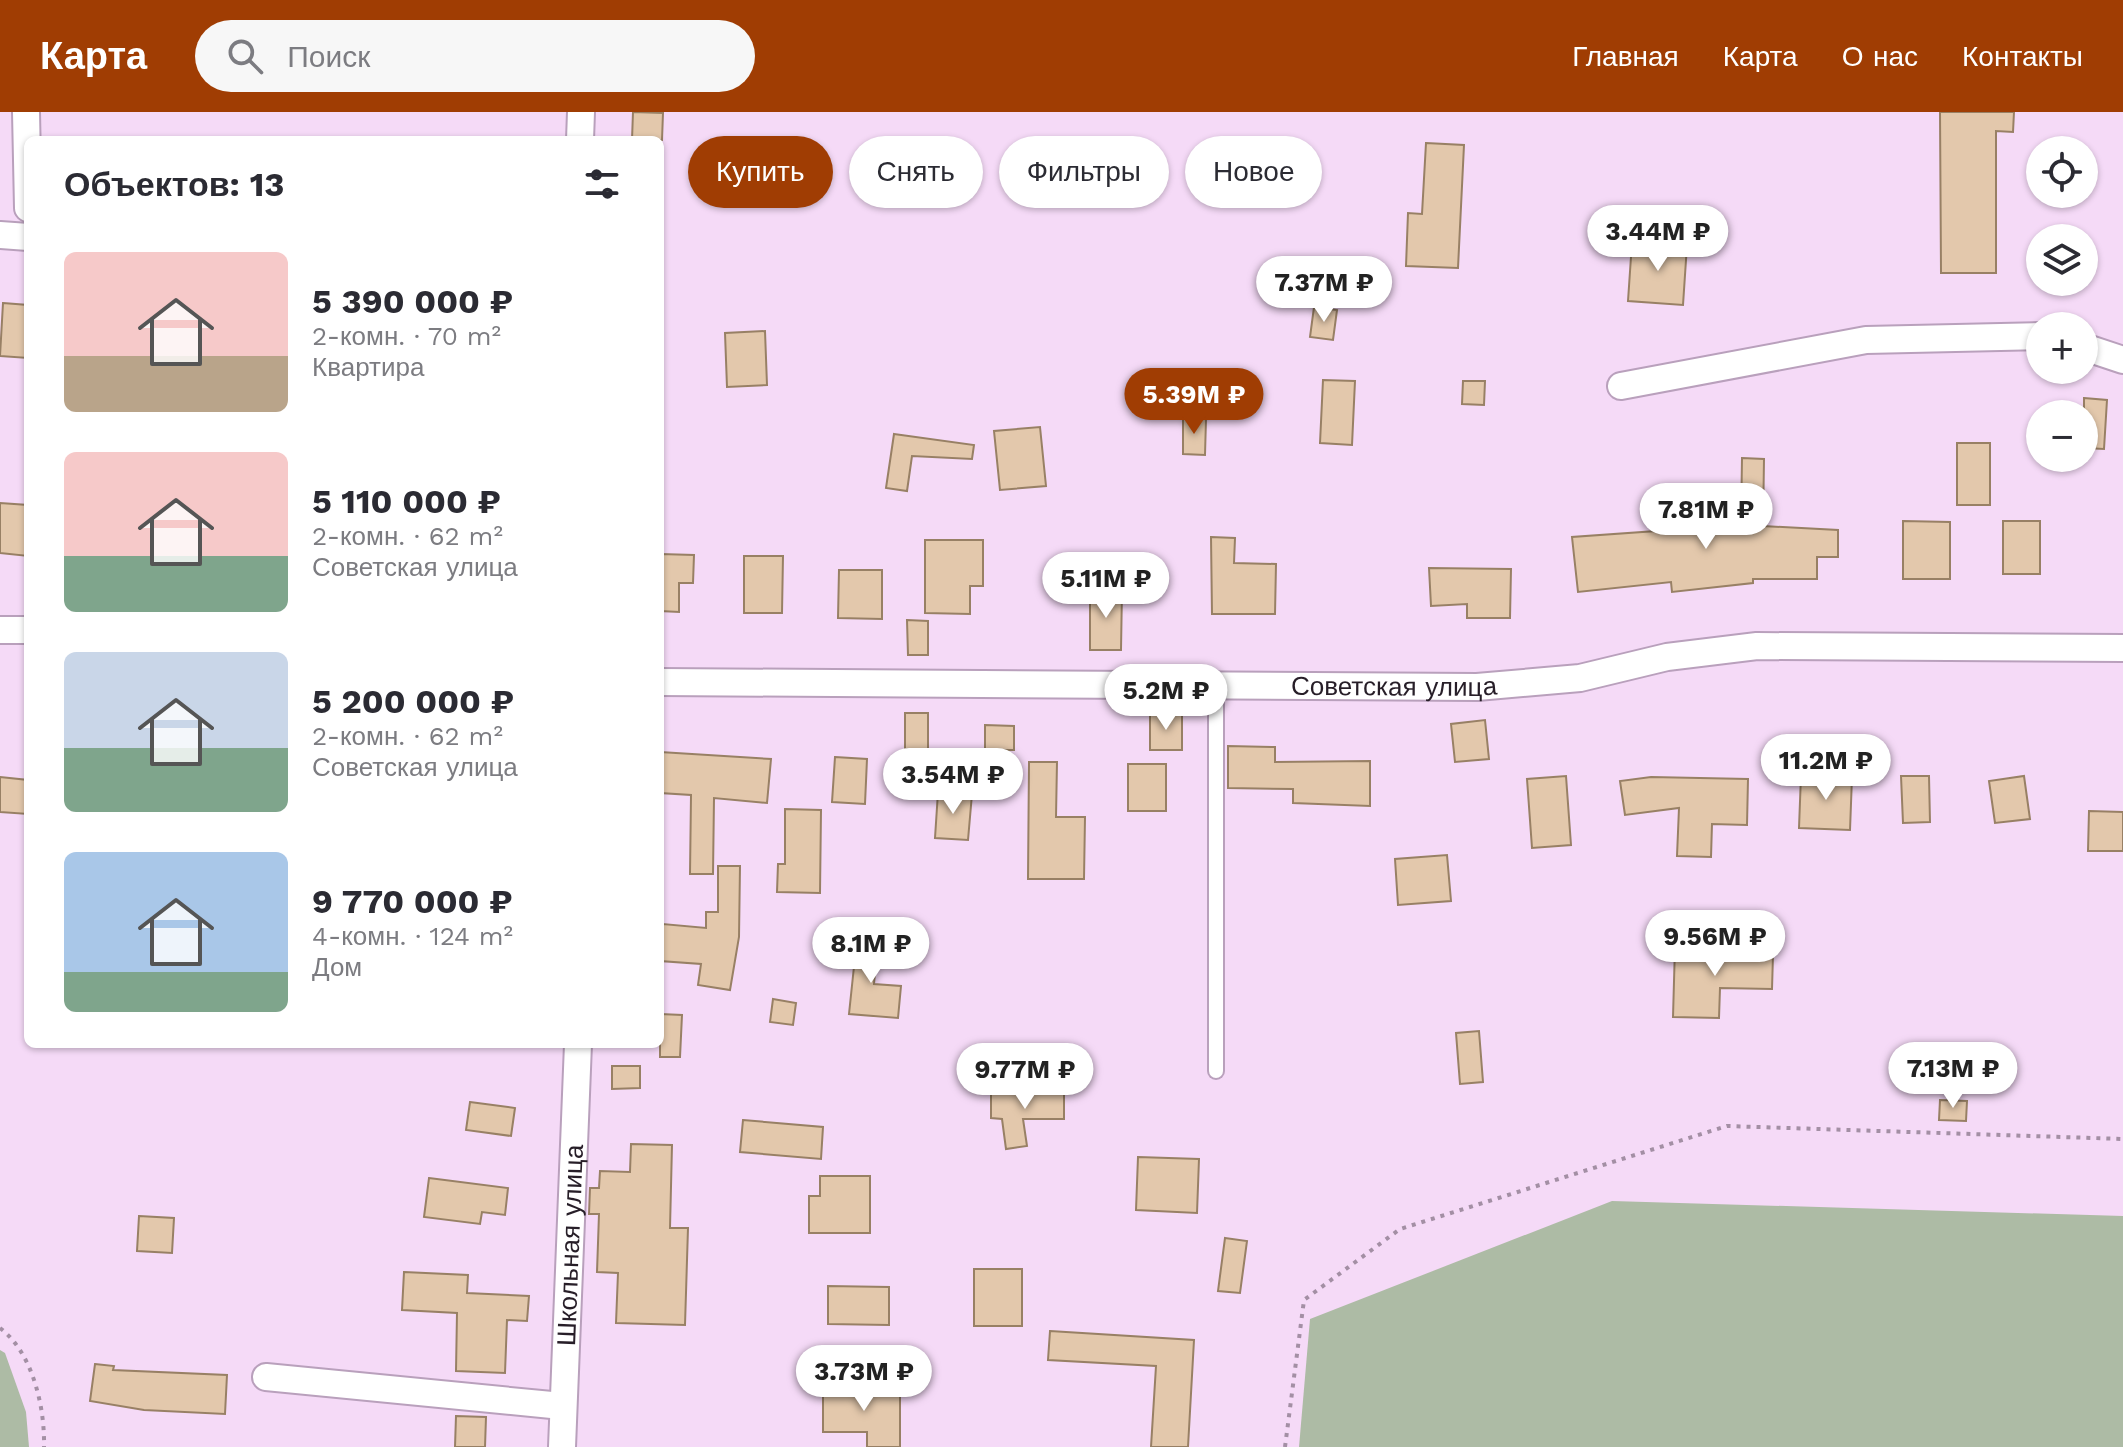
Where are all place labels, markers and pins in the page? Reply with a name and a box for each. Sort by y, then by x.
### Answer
pin: 3.44M ₽ [1584,205,1732,273]
pin: 7.37M ₽ [1250,256,1398,324]
pin: 5.39M ₽ [1120,368,1268,436]
pin: 7.81M ₽ [1632,483,1780,551]
pin: 5.11M ₽ [1032,552,1180,620]
pin: 5.2M ₽ [1101,664,1231,732]
pin: 11.2M ₽ [1752,734,1900,802]
pin: 3.54M ₽ [879,748,1027,816]
pin: 9.56M ₽ [1641,910,1789,978]
pin: 8.1M ₽ [806,917,936,985]
pin: 7.13M ₽ [1879,1042,2027,1110]
pin: 9.77M ₽ [951,1043,1099,1111]
pin: 3.73M ₽ [790,1345,938,1413]

